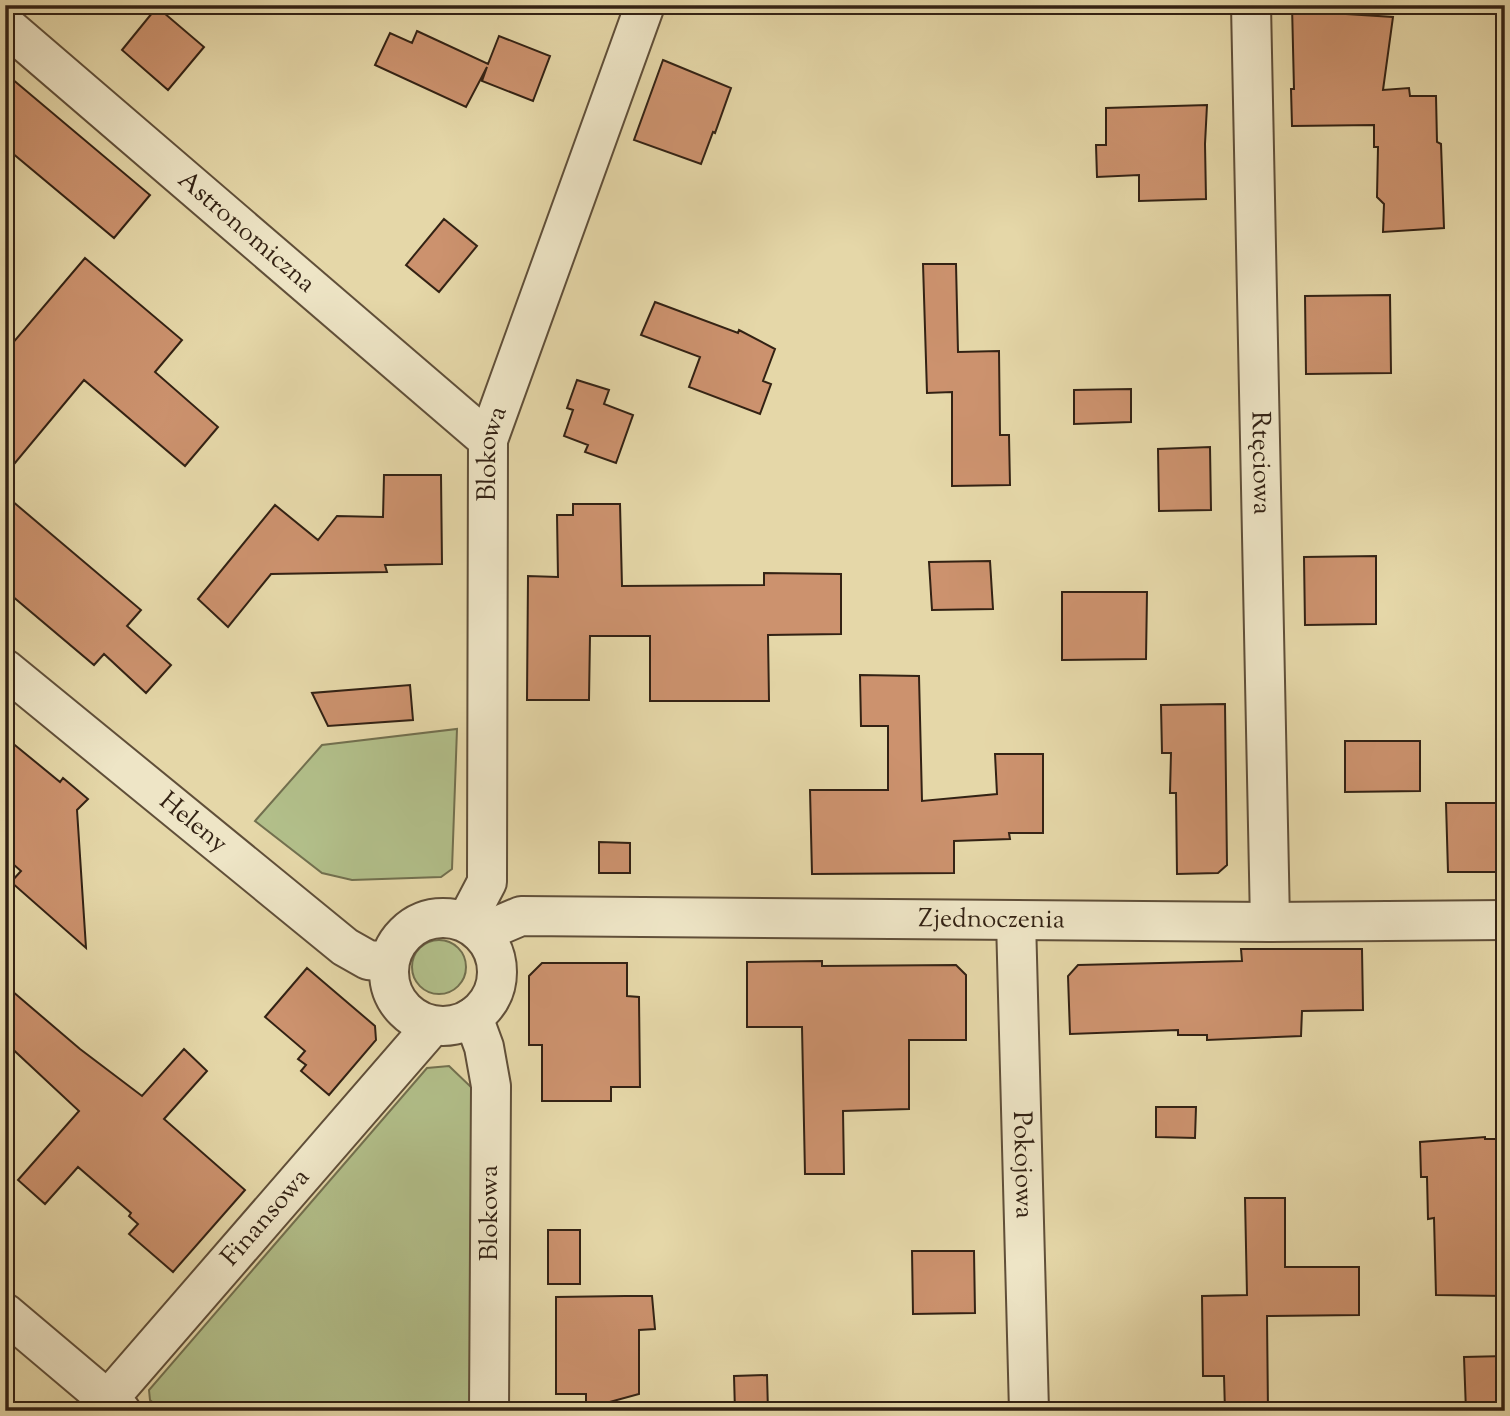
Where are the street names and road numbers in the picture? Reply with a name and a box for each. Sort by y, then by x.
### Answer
street label: Astronomiczna [169,162,323,302]
street label: Blokowa [469,401,517,501]
street label: Rtęciowa [1241,411,1280,515]
street label: Heleny [151,783,236,862]
street label: Zjednoczenia [918,901,1065,939]
street label: Pokojowa [1003,1111,1042,1219]
street label: Finansowa [213,1160,319,1275]
street label: Blokowa [472,1165,509,1261]

